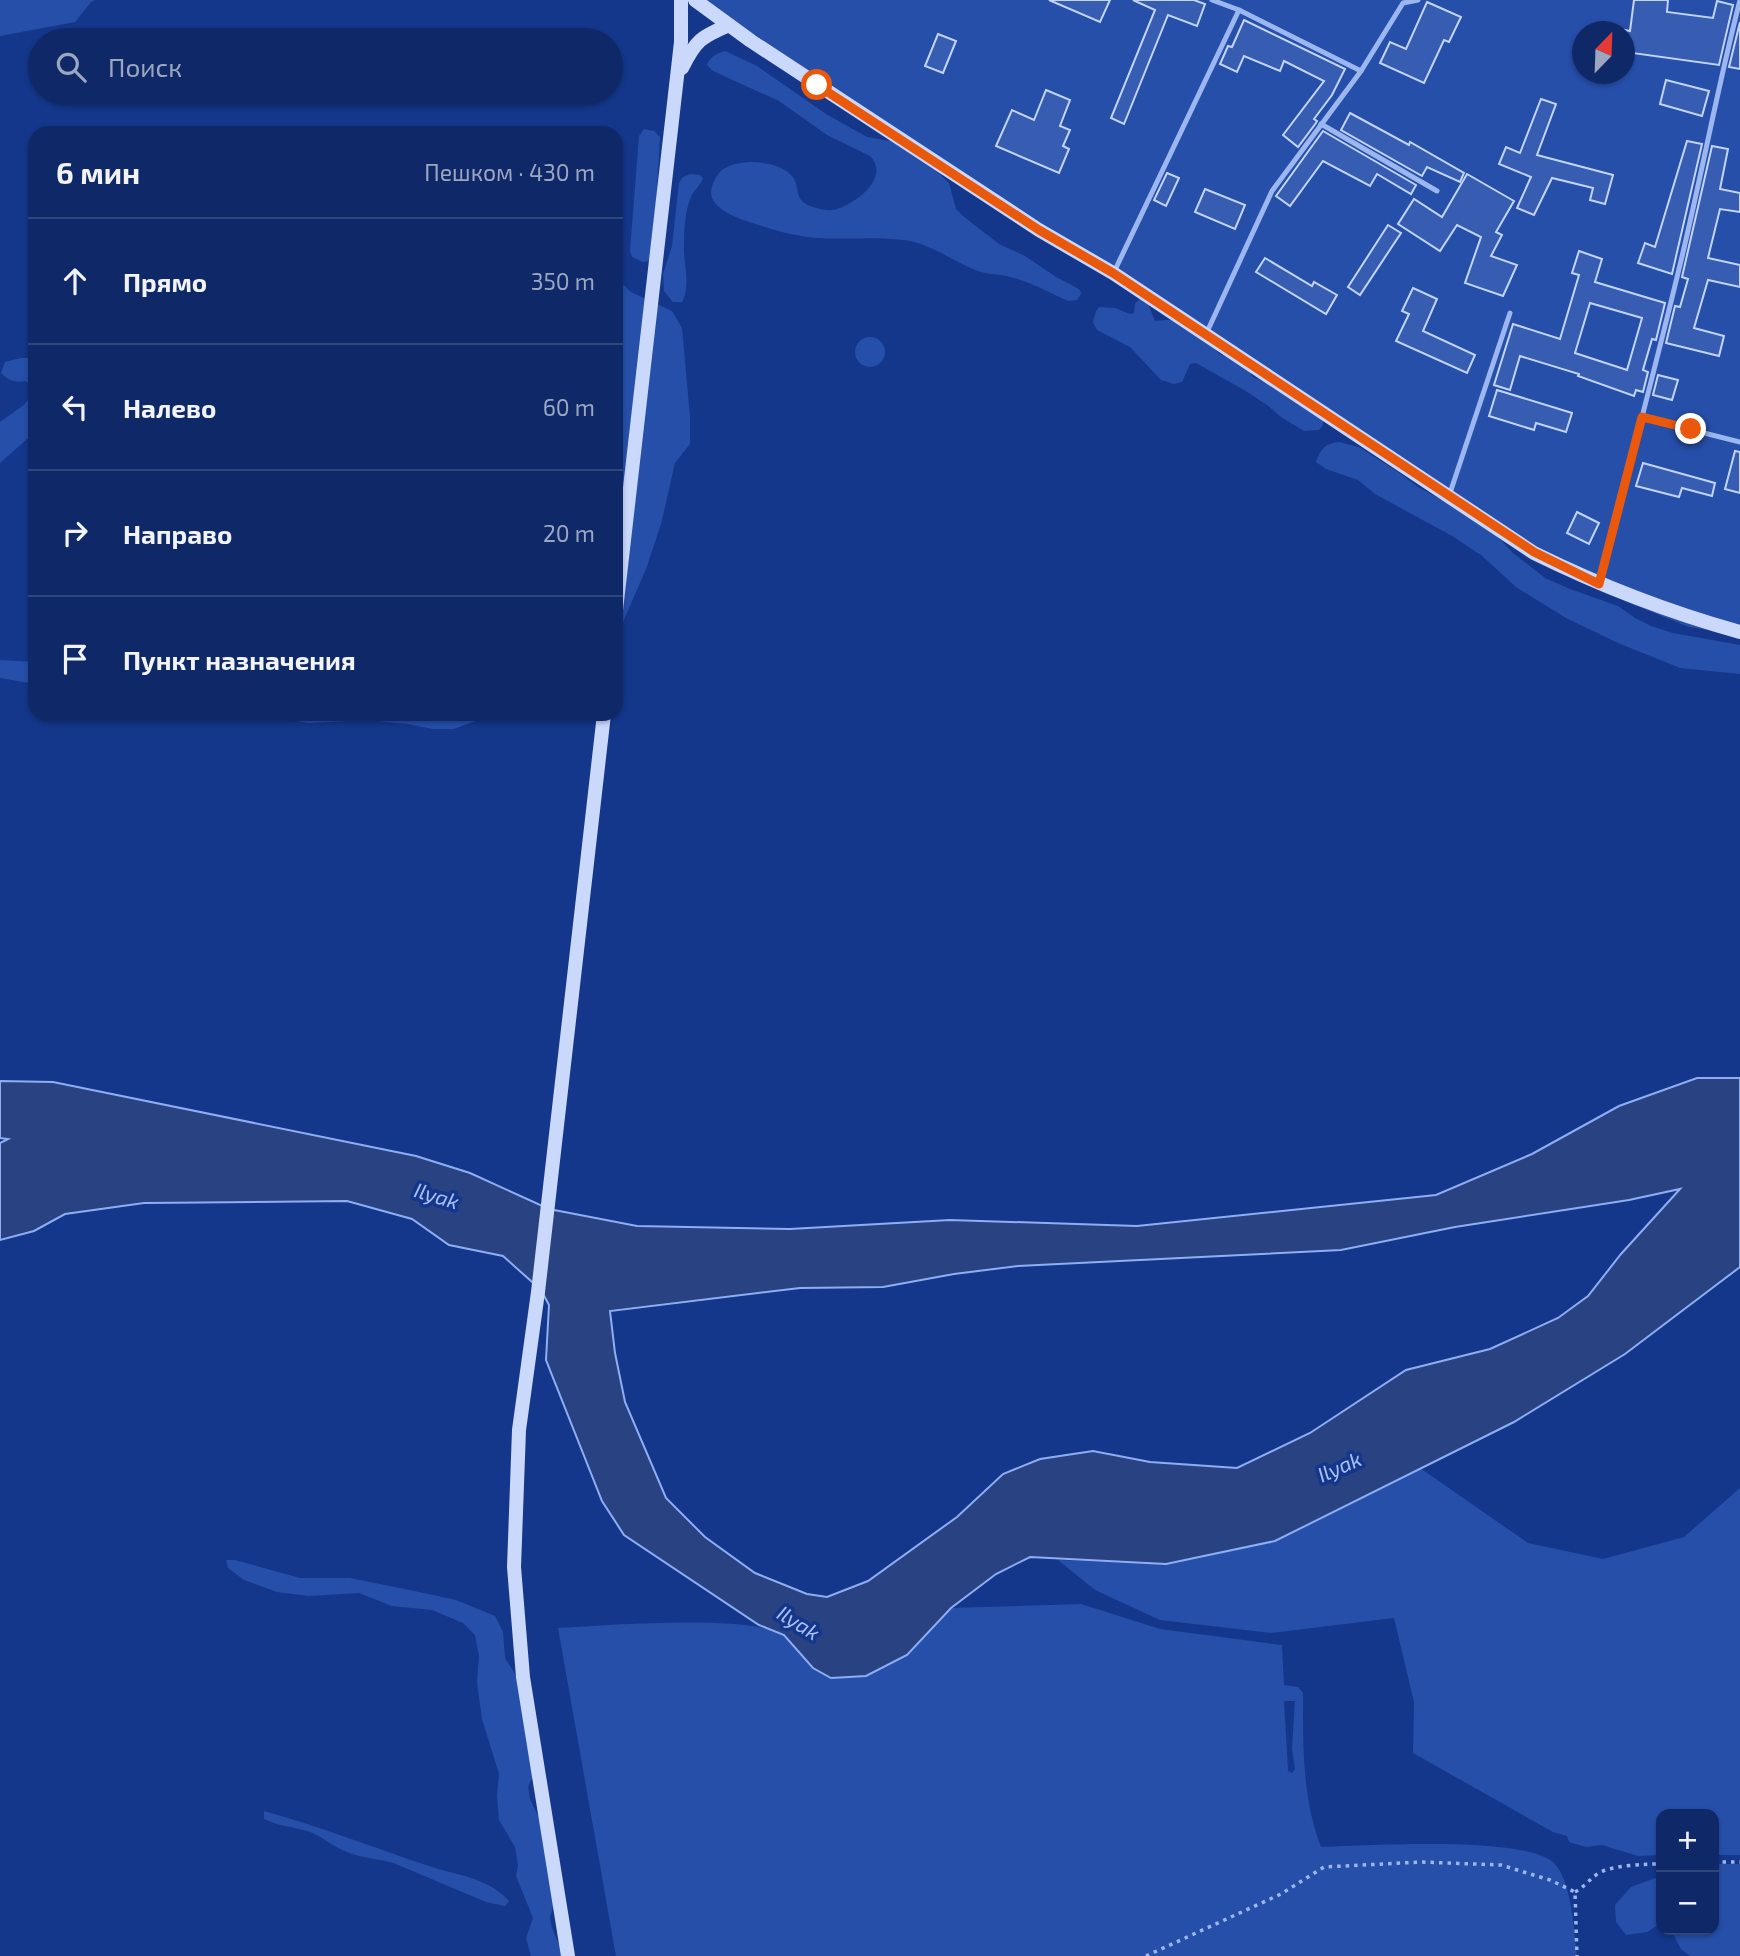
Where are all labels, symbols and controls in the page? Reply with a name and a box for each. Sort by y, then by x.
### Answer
north arrow [1572,21,1635,84]
search box [28,28,623,105]
icon: search [52,48,90,86]
text: Поиск [108,51,182,82]
route start [801,69,832,100]
text: 6 мин [56,154,140,190]
text: Пешком · 430 m [424,158,595,186]
icon: ahead [56,262,94,300]
text: Прямо [123,266,207,297]
text: 350 m [531,267,595,295]
icon: left [56,388,94,426]
text: Налево [123,392,216,423]
text: 60 m [543,393,595,421]
route end [1675,413,1706,444]
icon: right [56,514,94,552]
text: Направо [123,518,232,549]
text: 20 m [543,519,595,547]
icon: arrive [56,640,94,678]
text: Пункт назначения [123,644,356,675]
water label: Ilyak [411,1176,462,1215]
water label: Ilyak [1313,1445,1365,1488]
water label: Ilyak [773,1599,825,1646]
map controls [1656,1809,1719,1935]
button: + [1656,1809,1719,1872]
button: − [1656,1872,1719,1935]

